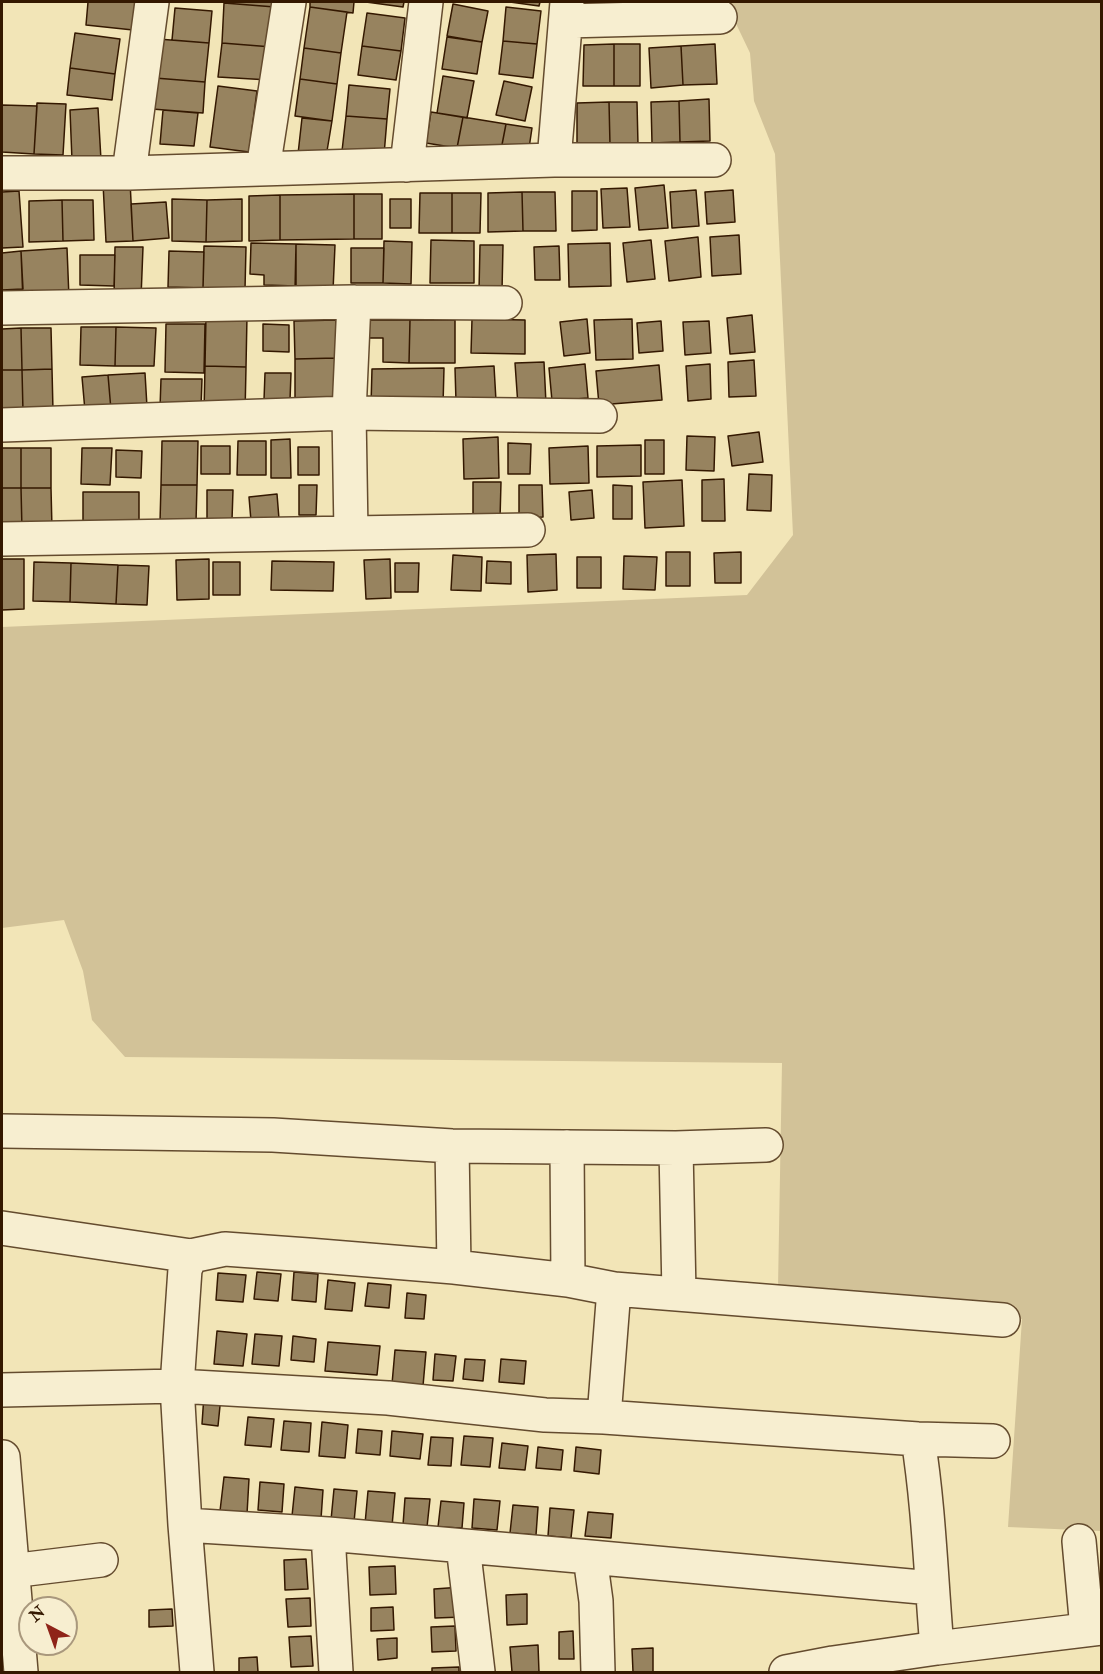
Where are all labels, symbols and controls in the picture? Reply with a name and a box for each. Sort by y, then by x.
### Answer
north arrow [18,1596,78,1656]
text: N [26,1602,49,1626]

